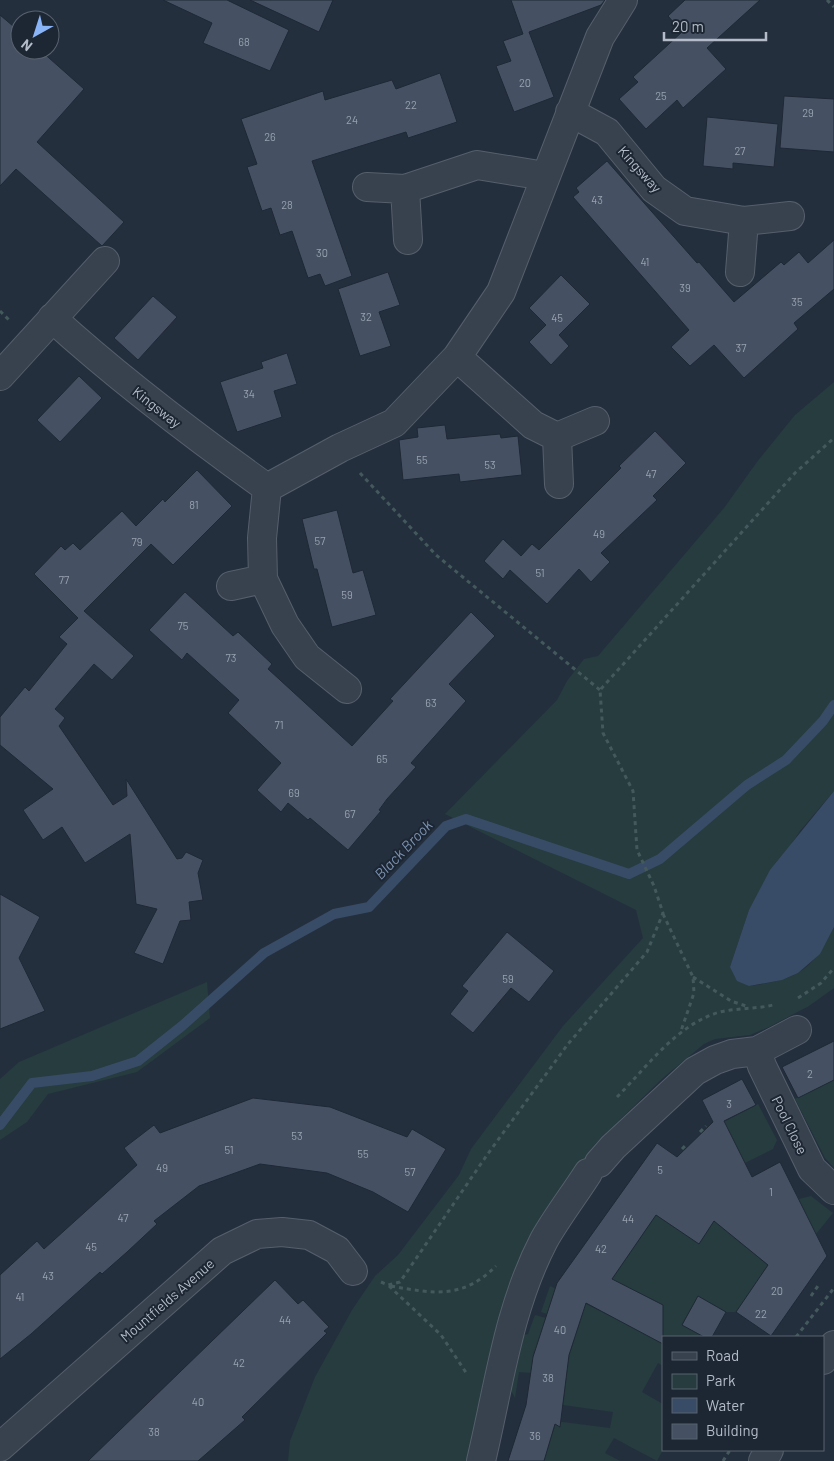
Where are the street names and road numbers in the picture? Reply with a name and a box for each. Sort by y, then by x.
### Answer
street label: Kingsway [615,142,666,196]
street label: Kingsway [129,383,185,432]
street label: Pool Close [769,1093,811,1157]
street label: Mountfields Avenue [117,1255,217,1345]

